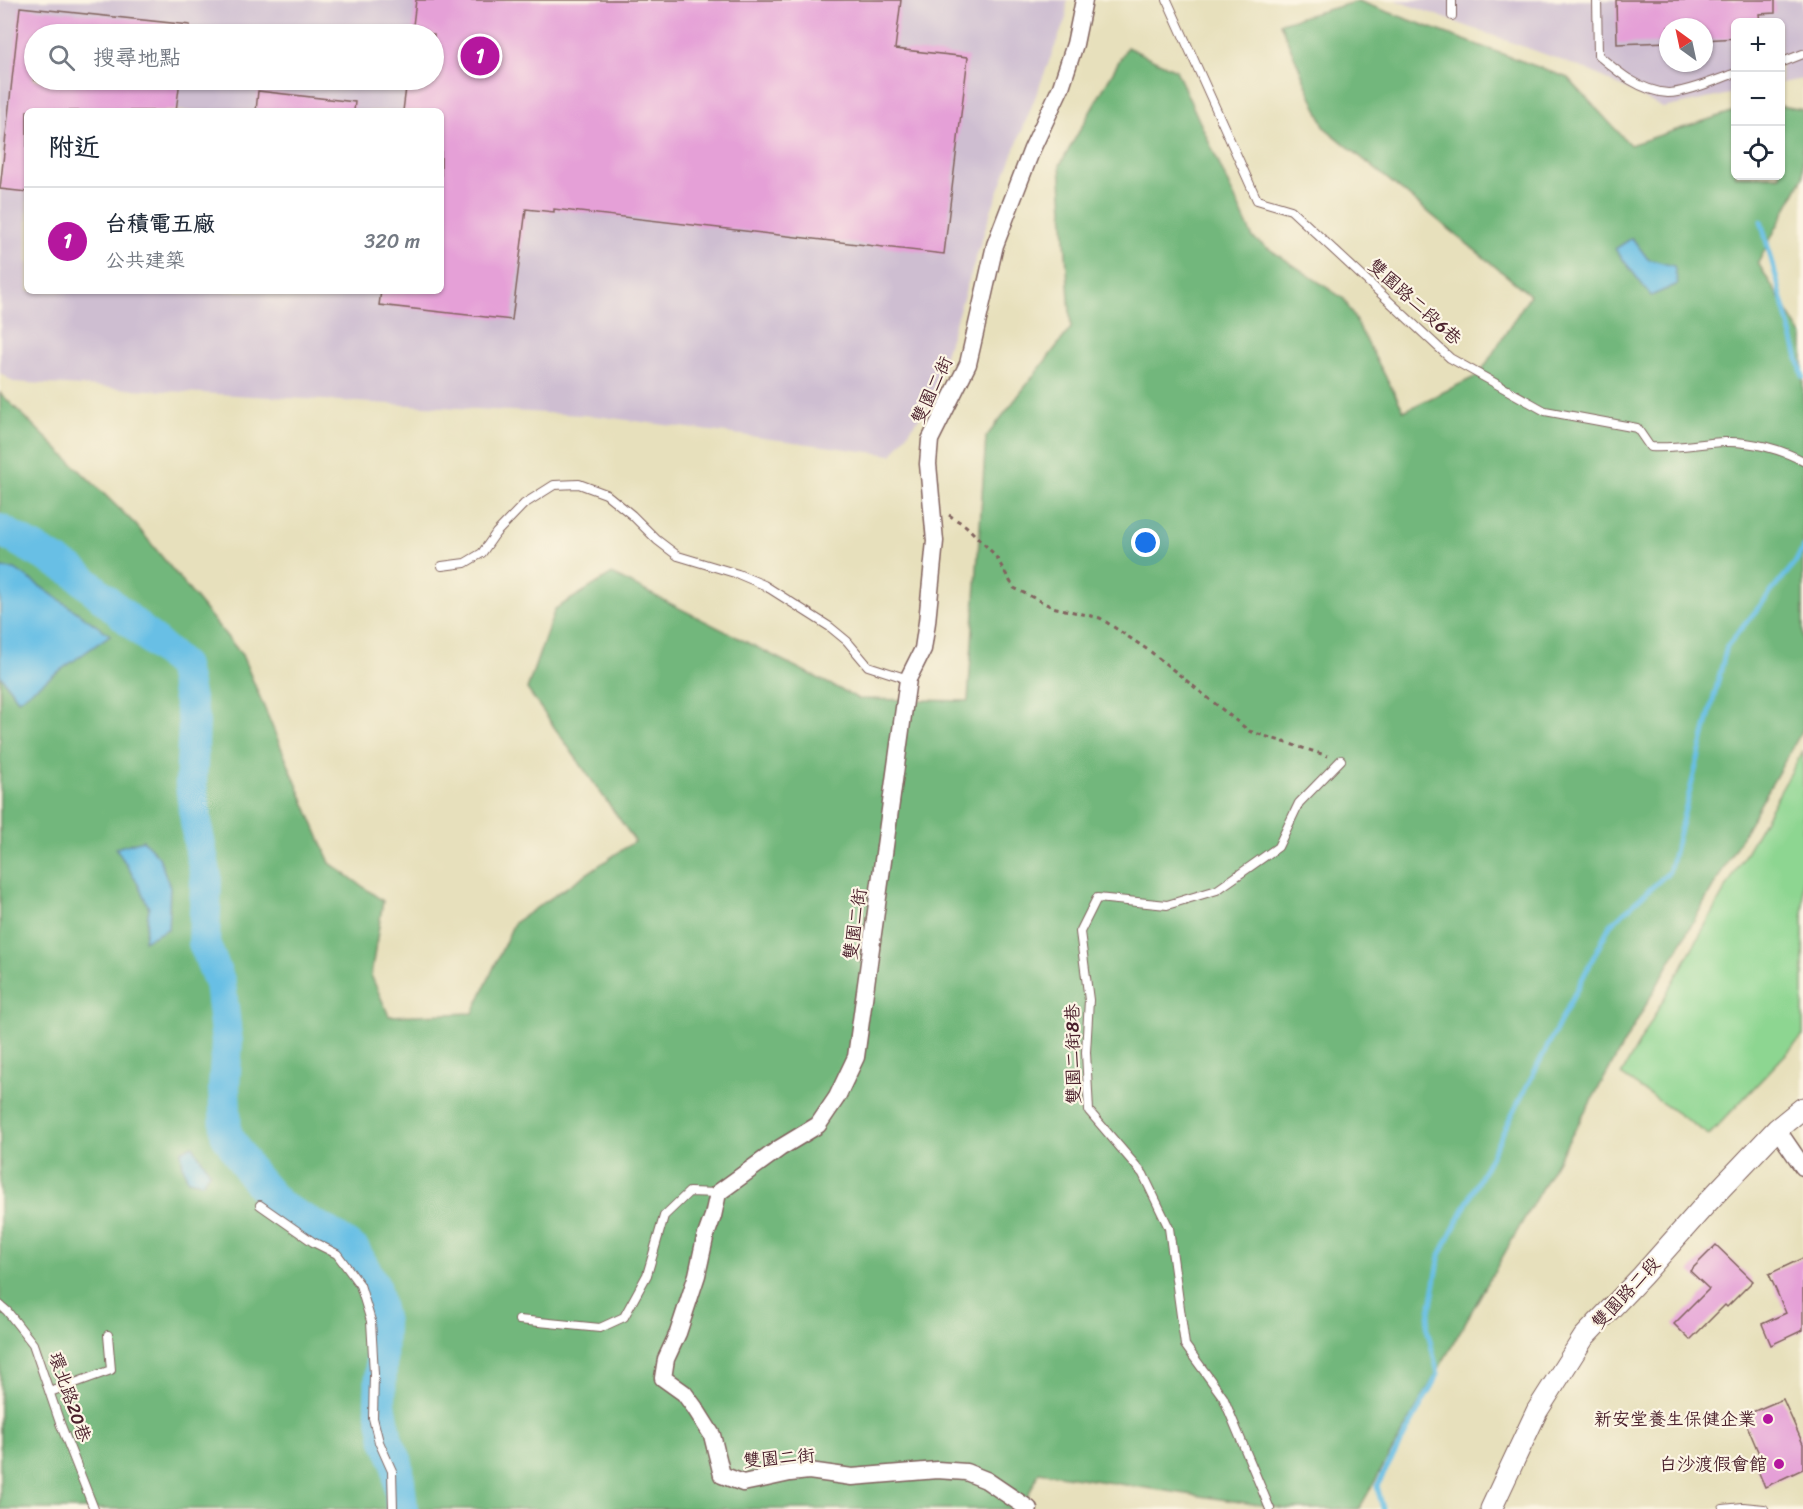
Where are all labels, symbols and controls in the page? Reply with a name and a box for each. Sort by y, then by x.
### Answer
north arrow [1659,18,1713,72]
map controls [1731,18,1785,180]
button: + [1731,18,1785,72]
search box [24,24,444,90]
pin: 1 [460,34,500,78]
text: 搜尋地點 [93,38,181,77]
icon: search [45,41,78,74]
button: − [1731,72,1785,126]
text: 附近 [48,124,100,170]
button: locate [1731,126,1785,180]
text: 台積電五廠 [105,204,215,243]
text: 1 [63,224,72,259]
text: 320 m [364,224,420,259]
text: 公共建築 [105,243,185,278]
street label: 雙園路二段6巷 [1360,251,1470,353]
street label: 雙園二街 [902,351,962,429]
your location [1131,528,1160,557]
street label: 雙園二街 [834,886,876,962]
street label: 雙園二街8巷 [1056,1003,1090,1105]
street label: 雙園路二段 [1584,1249,1668,1337]
street label: 環北路20巷 [40,1347,100,1447]
place label: 新安堂養生保健企業 [1594,1403,1756,1435]
marker: 新安堂養生保健企業 [1761,1412,1775,1426]
street label: 雙園二街 [742,1439,816,1477]
place label: 白沙渡假會館 [1659,1448,1767,1480]
marker: 白沙渡假會館 [1772,1457,1786,1471]

